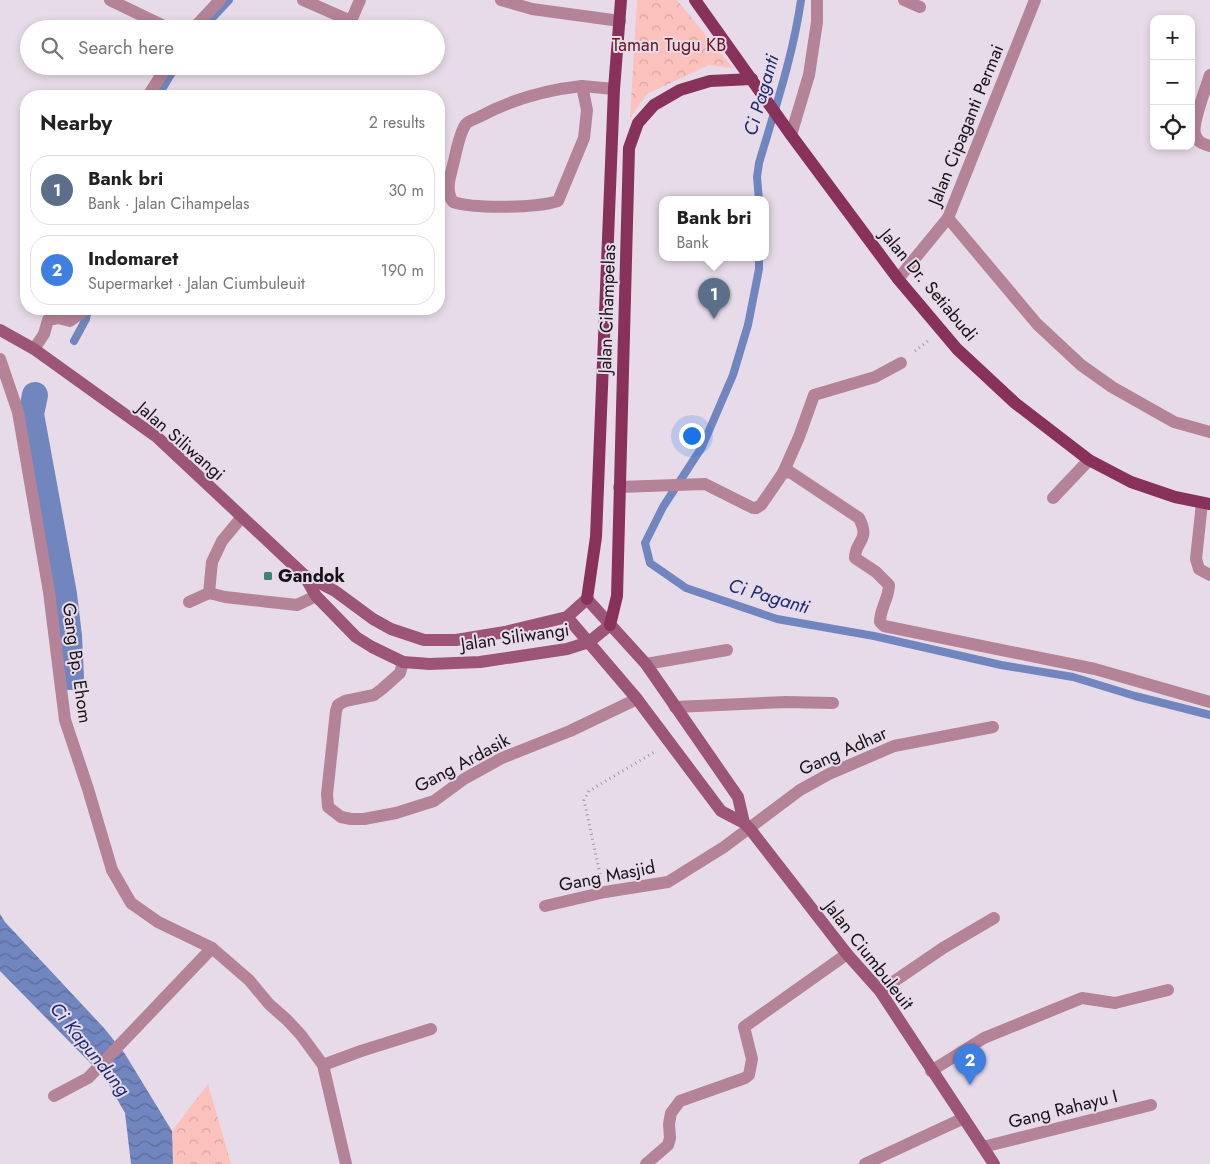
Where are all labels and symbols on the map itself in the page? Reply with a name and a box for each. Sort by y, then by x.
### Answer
park label: Taman Tugu KB [612,32,726,58]
street label: Jalan Cipaganti Permai [921,41,1010,211]
water label: Ci Paganti [737,50,786,139]
street label: Jalan Dr. Setiabudi [873,221,984,347]
street label: Jalan Cihampelas [592,244,622,376]
pin: 1 [698,278,730,319]
street label: Jalan Siliwangi [130,394,231,487]
your location [679,423,705,449]
place label: Gandok [278,563,345,589]
marker: Gandok [262,570,274,582]
water label: Ci Paganti [725,572,814,621]
street label: Gang Bp. Ehom [56,601,98,725]
street label: Jalan Siliwangi [457,617,571,658]
street label: Gang Adhar [795,720,892,782]
street label: Gang Ardasik [410,727,514,799]
street label: Gang Masjid [557,854,657,898]
street label: Jalan Ciumbuleuit [817,893,921,1016]
water label: Ci Kapundung [44,996,137,1102]
pin: 2 [954,1044,986,1085]
street label: Gang Rahayu I [1006,1083,1120,1135]

